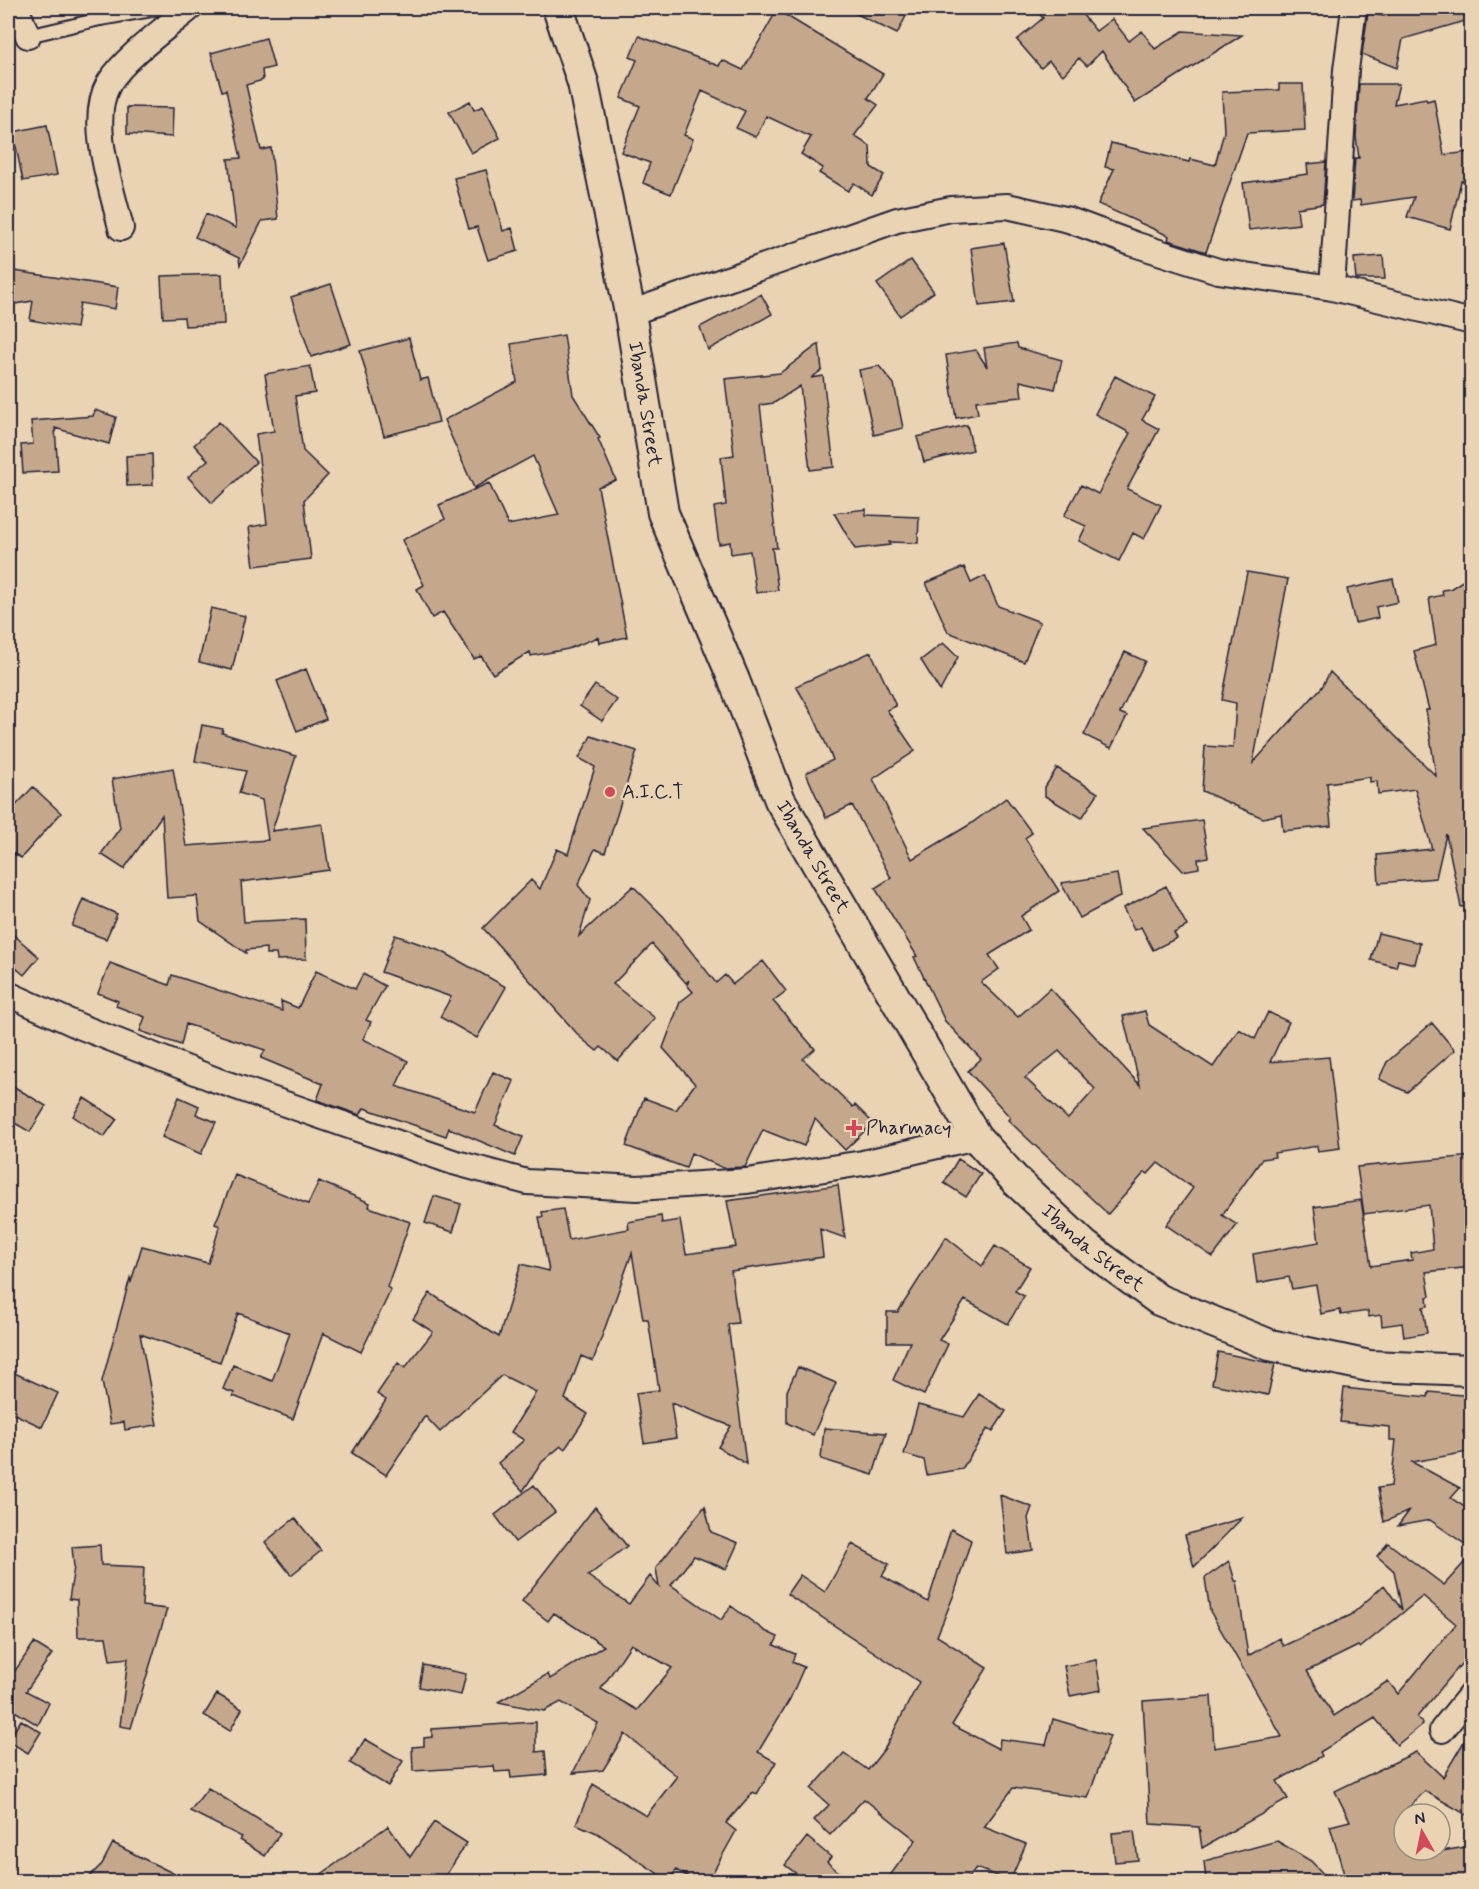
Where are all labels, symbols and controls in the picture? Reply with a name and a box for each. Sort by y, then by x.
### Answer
street label: Ibanda Street [621,339,669,469]
place label: A.I.C.T [622,779,684,806]
marker: A.I.C.T [603,785,617,799]
street label: Ibanda Street [769,795,857,918]
place label: Pharmacy [866,1115,952,1142]
marker: Pharmacy [847,1121,861,1135]
street label: Ibanda Street [1035,1198,1150,1299]
north arrow [1392,1802,1452,1862]
text: N [1413,1807,1427,1830]

